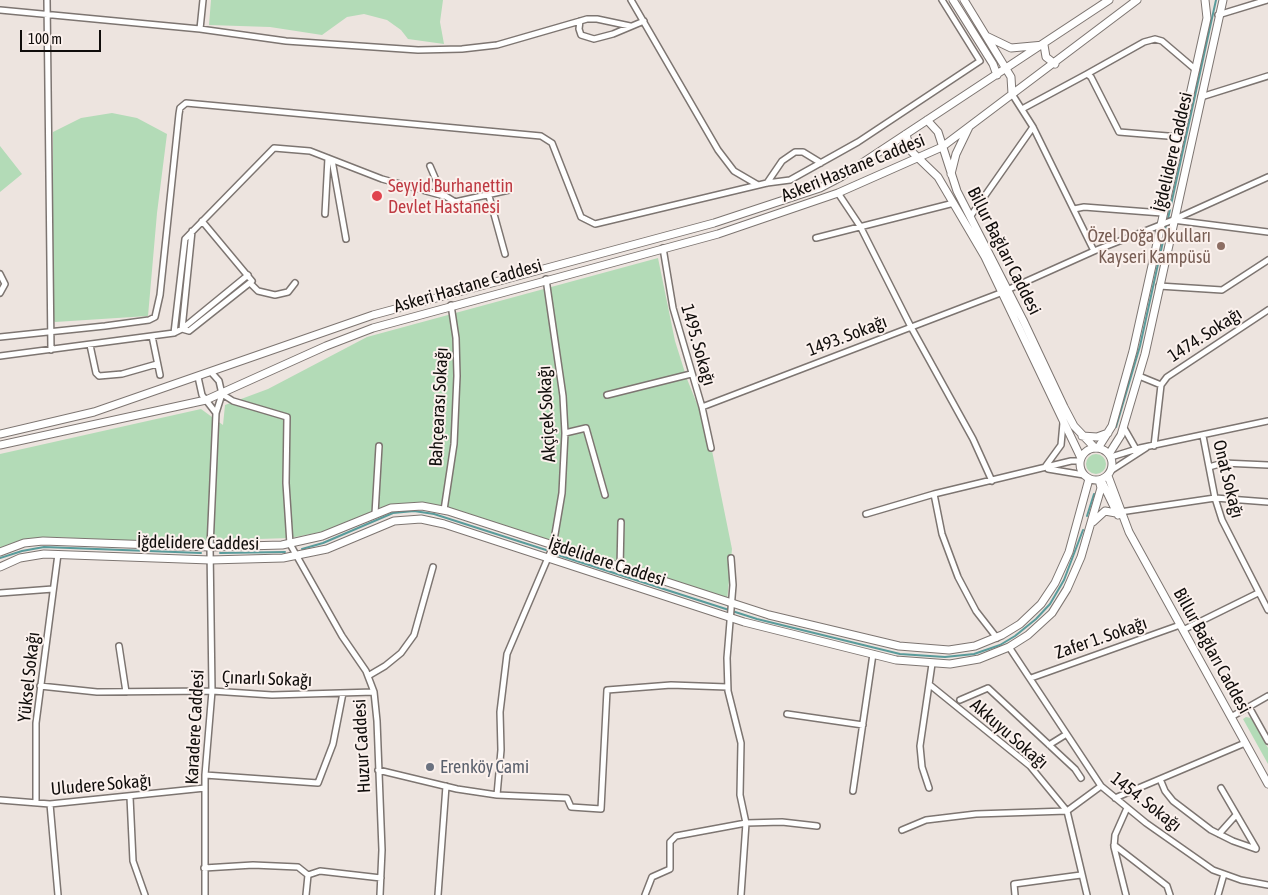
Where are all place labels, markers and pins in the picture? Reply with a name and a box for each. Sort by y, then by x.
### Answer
place label: Seyyid Burhanettin Devlet Hastanesi [388,175,513,218]
marker: Seyyid Burhanettin Devlet Hastanesi [370,189,384,203]
place label: Özel Doğa Okulları Kayseri Kampüsü [1088,225,1211,268]
marker: Özel Doğa Okulları Kayseri Kampüsü [1215,240,1227,252]
place label: Erenköy Cami [440,756,529,778]
marker: Erenköy Cami [424,761,436,773]

